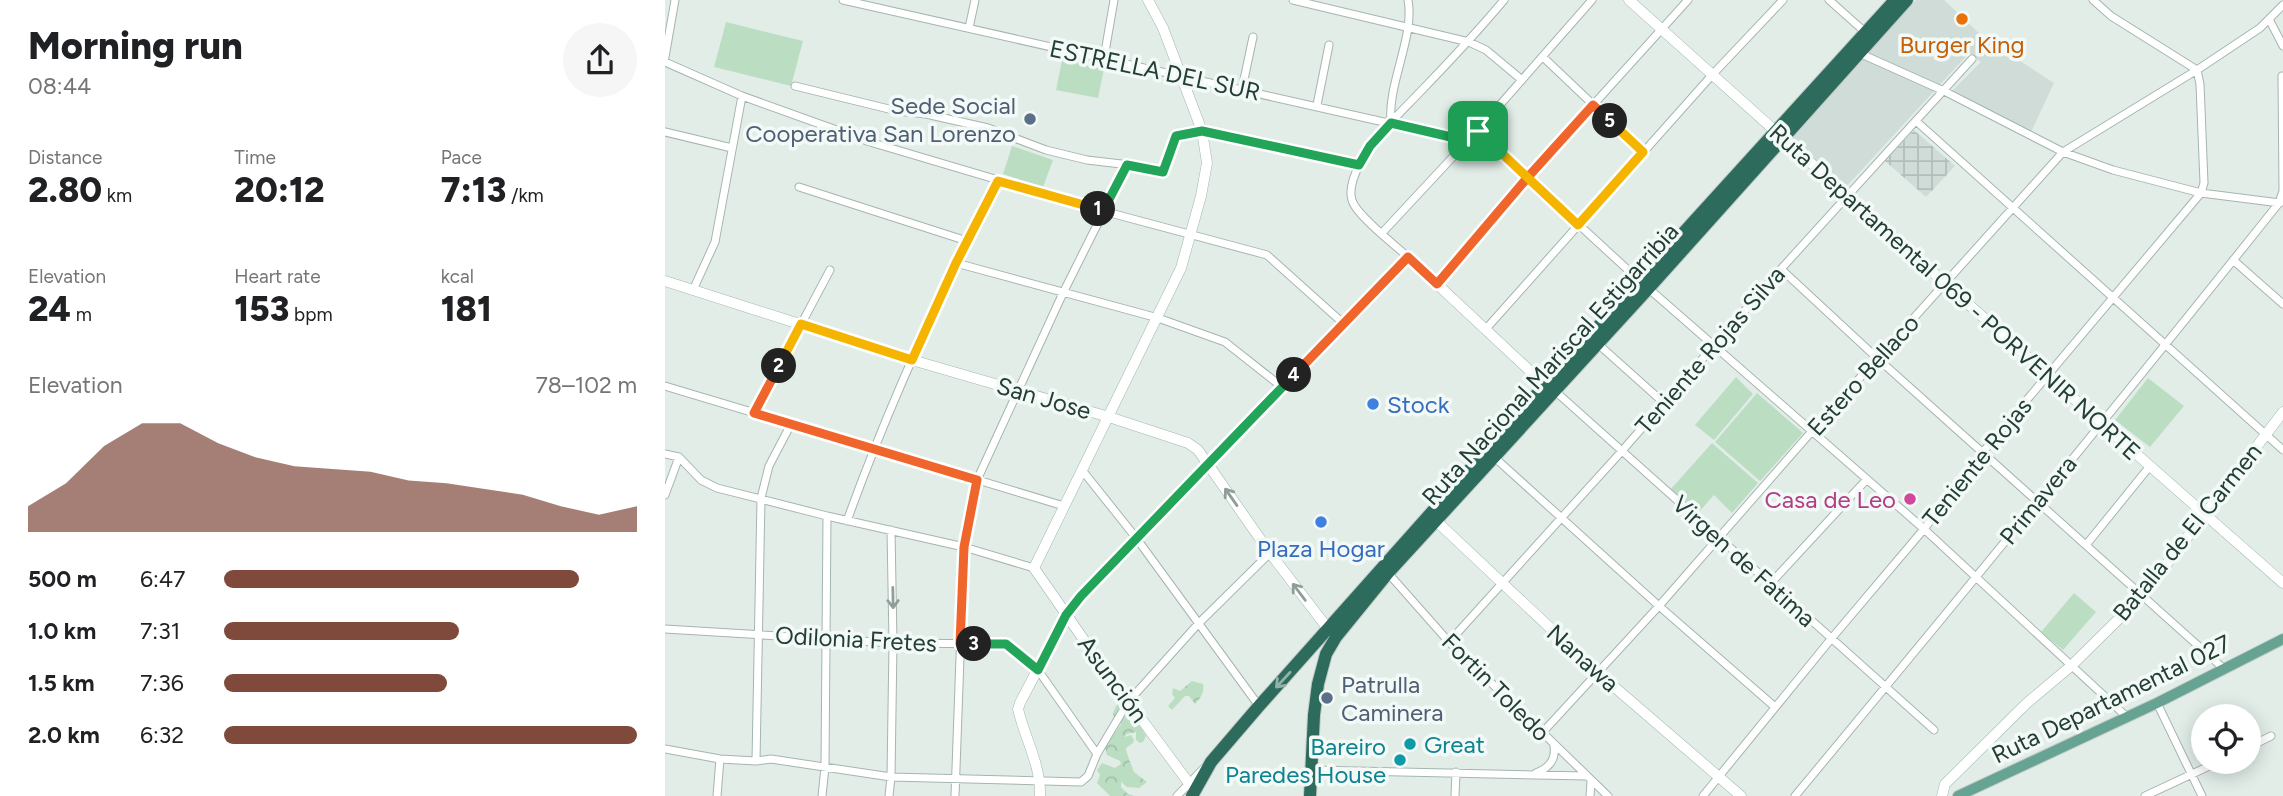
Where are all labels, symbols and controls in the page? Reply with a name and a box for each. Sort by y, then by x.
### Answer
marker: Burger King [1954,11,1970,27]
text: Morning run [28,23,243,69]
button: share [563,23,637,97]
place label: Burger King [1899,30,2025,59]
street label: ESTRELLA DEL SUR [1047,34,1263,106]
text: 08:44 [28,72,91,100]
place label: Sede Social Cooperativa San Lorenzo [745,91,1016,148]
pin [1448,101,1508,161]
pin: 5 [1593,104,1627,138]
text: 5 [1604,109,1615,132]
marker: Sede Social Cooperativa San Lorenzo [1022,111,1038,127]
icon: arrive [1459,112,1497,150]
street label: Ruta Departamental 069 - PORVENIR NORTE [1764,118,2146,466]
text: Distance [28,146,102,169]
text: Time [234,146,276,169]
text: Pace [441,146,482,169]
text: 2.80 [28,169,102,211]
text: 20:12 [234,169,325,211]
text: 7:13 [441,169,506,211]
text: km [102,184,132,207]
text: /km [506,184,544,207]
pin: 1 [1081,192,1115,227]
text: 1 [1093,197,1102,220]
street label: Ruta Nacional Mariscal Estigarribia [1416,217,1684,511]
street label: Teniente Rojas Silva [1629,260,1791,440]
text: Elevation [28,265,106,288]
text: Heart rate [234,265,321,288]
text: kcal [441,265,474,288]
text: 24 [28,288,71,330]
text: 153 [234,288,289,330]
text: 181 [441,288,492,330]
text: m [71,303,92,326]
text: bpm [289,303,333,326]
street label: Estero Bellaco [1801,308,1925,442]
pin: 2 [761,348,797,384]
text: 2 [773,354,784,377]
pin: 4 [1277,358,1311,392]
text: 4 [1287,363,1300,386]
text: Elevation [28,371,123,399]
text: 78–102 m [536,371,637,399]
street label: San Jose [993,371,1095,425]
place label: Stock [1387,390,1450,419]
street label: Teniente Rojas [1916,392,2038,532]
marker: Stock [1365,396,1381,412]
street label: Batalla de El Carmen [2107,437,2267,627]
street label: Primavera [1993,450,2083,550]
place label: Casa de Leo [1765,485,1896,514]
one-way arrow [1224,488,1238,507]
street label: Virgen de Fatima [1667,489,1821,633]
marker: Casa de Leo [1902,491,1918,507]
marker: Plaza Hogar [1313,514,1329,530]
place label: Plaza Hogar [1257,534,1385,563]
text: 500 m [28,565,97,593]
text: 6:47 [140,565,185,593]
one-way arrow [1291,583,1306,601]
one-way arrow [886,587,899,610]
text: 1.0 km [28,617,96,645]
text: 7:31 [140,617,180,645]
street label: Nanawa [1541,618,1625,698]
street label: Odilonia Fretes [774,620,938,658]
pin: 3 [957,626,991,662]
street label: Fortin Toledo [1436,627,1556,747]
street label: Ruta Departamental 027 [1987,628,2235,769]
street label: Asunción [1072,630,1154,728]
text: 3 [968,632,979,655]
text: 1.5 km [28,669,95,697]
text: 7:36 [140,669,184,697]
place label: Patrulla Caminera [1341,670,1443,727]
one-way arrow [1275,671,1291,689]
marker: Patrulla Caminera [1319,690,1335,706]
map controls [2191,704,2261,774]
button: locate [2191,704,2261,774]
text: 2.0 km [28,721,100,749]
text: 6:32 [140,721,184,749]
place label: Great [1424,730,1485,759]
place label: Bareiro Paredes House [1225,732,1386,789]
marker: Great [1402,736,1418,752]
marker: Bareiro Paredes House [1392,752,1408,768]

